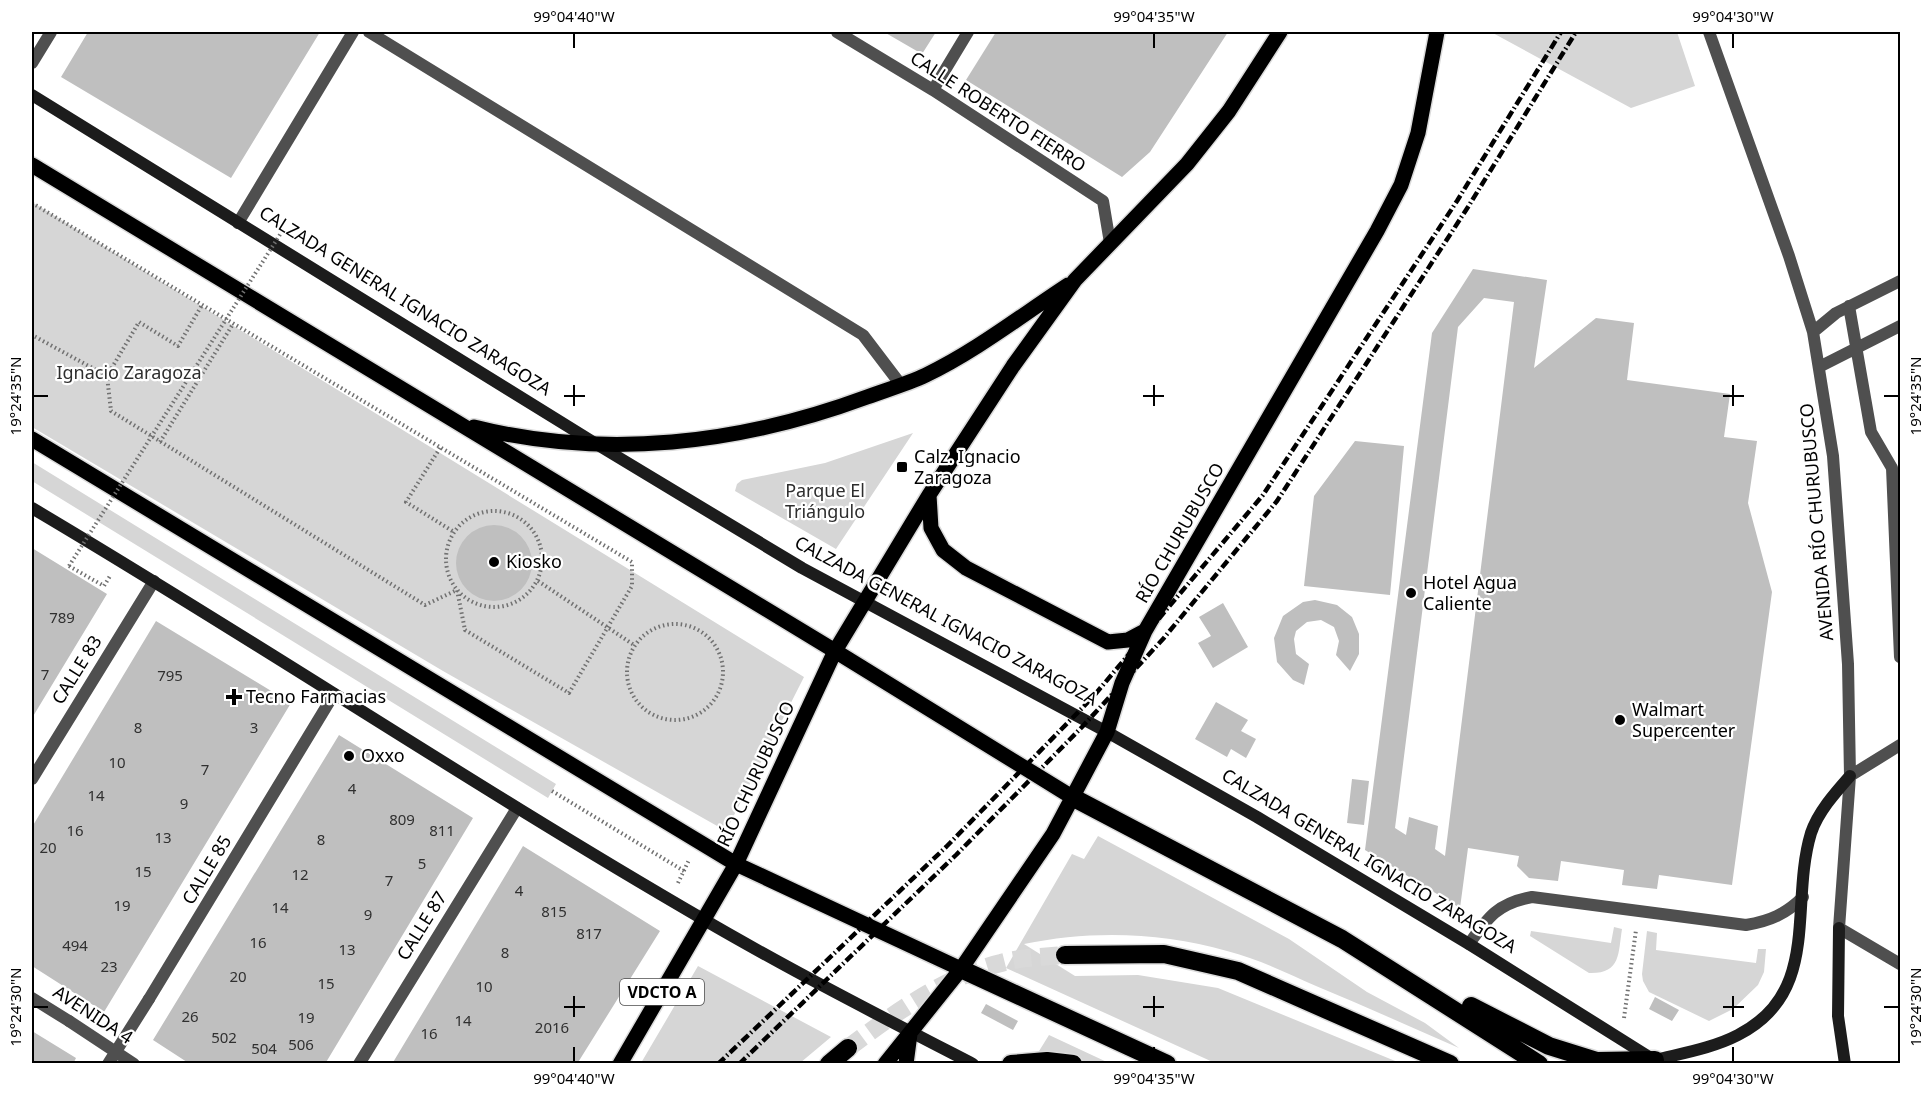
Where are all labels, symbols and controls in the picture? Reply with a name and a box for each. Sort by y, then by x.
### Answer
text: 99°04'40"W [533,6,615,26]
text: 99°04'35"W [1113,6,1195,26]
text: 99°04'30"W [1692,6,1774,26]
street label: CALLE ROBERTO FIERRO [906,45,1091,177]
street label: CALZADA GENERAL IGNACIO ZARAGOZA [255,200,556,401]
text: 19°24'35"N [5,357,25,435]
text: 19°24'35"N [1905,357,1925,435]
park label: Ignacio Zaragoza [56,360,202,384]
street label: AVENIDA RÍO CHURUBUSCO [1794,402,1838,642]
place label: Calz. Ignacio Zaragoza [914,444,1021,489]
street label: RÍO CHURUBUSCO [1129,458,1229,607]
marker: Calz. Ignacio Zaragoza [895,460,909,474]
park label: Parque El Triángulo [785,478,865,523]
street label: CALZADA GENERAL IGNACIO ZARAGOZA [791,530,1103,711]
place label: Kiosko [506,549,562,573]
marker: Kiosko [487,555,501,569]
place label: Hotel Agua Caliente [1423,570,1517,615]
marker: Hotel Agua Caliente [1404,586,1418,600]
house number: 789 [49,607,75,627]
street label: CALLE 83 [46,630,107,708]
house number: 7 [41,664,49,684]
house number: 795 [157,665,183,685]
place label: Tecno Farmacias [246,684,386,708]
marker: Tecno Farmacias [227,690,241,704]
street label: RÍO CHURUBUSCO [711,697,799,850]
place label: Walmart Supercenter [1632,697,1736,742]
marker: Walmart Supercenter [1613,713,1627,727]
house number: 8 [134,717,142,737]
house number: 3 [250,717,258,737]
place label: Oxxo [361,743,405,767]
marker: Oxxo [342,749,356,763]
house number: 10 [108,752,126,772]
house number: 7 [201,759,209,779]
street label: CALZADA GENERAL IGNACIO ZARAGOZA [1218,762,1522,958]
house number: 4 [348,778,357,798]
house number: 14 [87,785,105,805]
house number: 9 [180,793,188,813]
house number: 809 [389,809,415,829]
house number: 16 [66,820,84,840]
house number: 811 [429,820,455,840]
house number: 13 [154,827,172,847]
house number: 8 [317,829,325,849]
street label: CALLE 85 [176,830,236,909]
house number: 20 [39,837,57,857]
house number: 5 [418,853,426,873]
house number: 15 [134,861,152,881]
house number: 12 [291,864,309,884]
house number: 7 [385,870,393,890]
house number: 4 [515,880,524,900]
street label: CALLE 87 [391,886,452,964]
house number: 19 [113,895,131,915]
house number: 14 [271,897,289,917]
house number: 815 [541,901,567,921]
house number: 9 [364,904,372,924]
house number: 817 [576,923,602,943]
house number: 16 [249,932,267,952]
house number: 494 [62,935,88,955]
house number: 13 [338,939,356,959]
house number: 8 [501,942,509,962]
house number: 23 [100,956,118,976]
house number: 20 [229,966,247,986]
text: 19°24'30"N [5,968,25,1046]
text: 19°24'30"N [1905,968,1925,1046]
house number: 15 [317,973,335,993]
house number: 10 [475,976,493,996]
street label: AVENIDA 4 [49,979,138,1049]
road number: VDCTO A [620,979,704,1005]
house number: 26 [181,1006,199,1026]
house number: 19 [297,1007,315,1027]
house number: 14 [454,1010,472,1030]
house number: 2016 [535,1017,569,1037]
house number: 16 [420,1023,438,1043]
house number: 502 [211,1027,237,1047]
house number: 506 [288,1034,314,1054]
house number: 504 [251,1038,277,1058]
text: 99°04'40"W [533,1068,615,1088]
text: 99°04'35"W [1113,1068,1195,1088]
text: 99°04'30"W [1692,1068,1774,1088]

